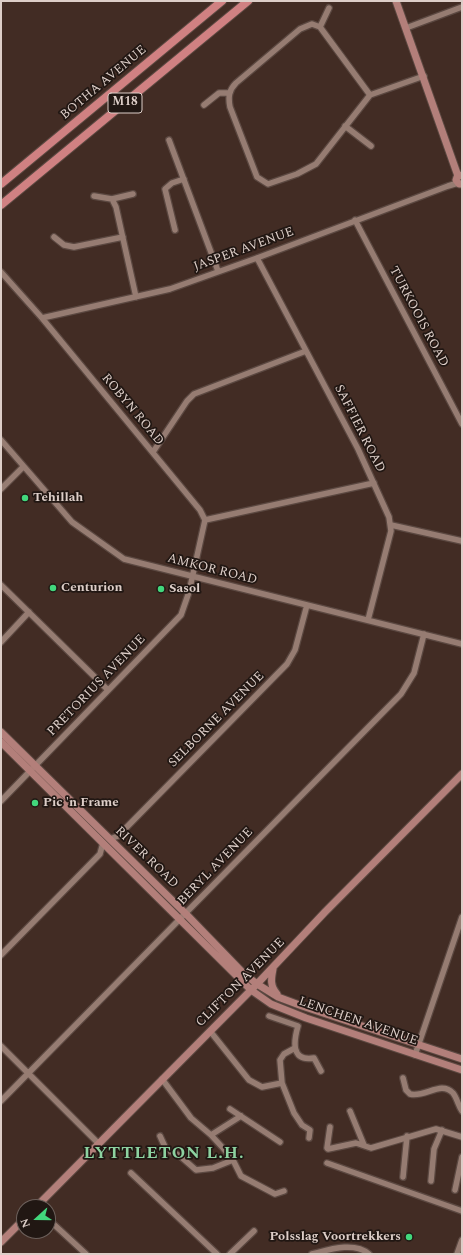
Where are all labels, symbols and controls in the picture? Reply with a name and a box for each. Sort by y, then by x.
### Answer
street label: BOTHA AVENUE [58,43,150,123]
road number: M18 [108,93,142,113]
street label: JASPER AVENUE [192,225,296,275]
street label: TURKOOIS ROAD [385,264,451,370]
street label: ROBYN ROAD [98,371,166,449]
street label: SAFFIER ROAD [330,383,388,475]
place label: Tehillah [33,490,83,506]
marker: Tehillah [20,493,30,503]
street label: AMKOR ROAD [166,551,258,589]
place label: Centurion [61,580,122,596]
place label: Sasol [169,581,200,597]
marker: Centurion [48,583,58,593]
marker: Sasol [156,584,166,594]
street label: PRETORIUS AVENUE [45,632,149,740]
street label: SELBORNE AVENUE [166,669,268,771]
place label: Pic 'n Frame [43,795,119,811]
marker: Pic 'n Frame [30,798,40,808]
street label: RIVER ROAD [111,824,181,892]
street label: BERYL AVENUE [175,825,257,909]
street label: CLIFTON AVENUE [193,935,289,1031]
street label: LENCHEN AVENUE [296,994,420,1050]
district label: LYTTLETON L.H. [83,1145,245,1165]
north arrow [16,1199,56,1239]
text: N [16,1216,35,1230]
place label: Polsslag Voortrekkers [269,1229,401,1245]
marker: Polsslag Voortrekkers [404,1232,414,1242]

